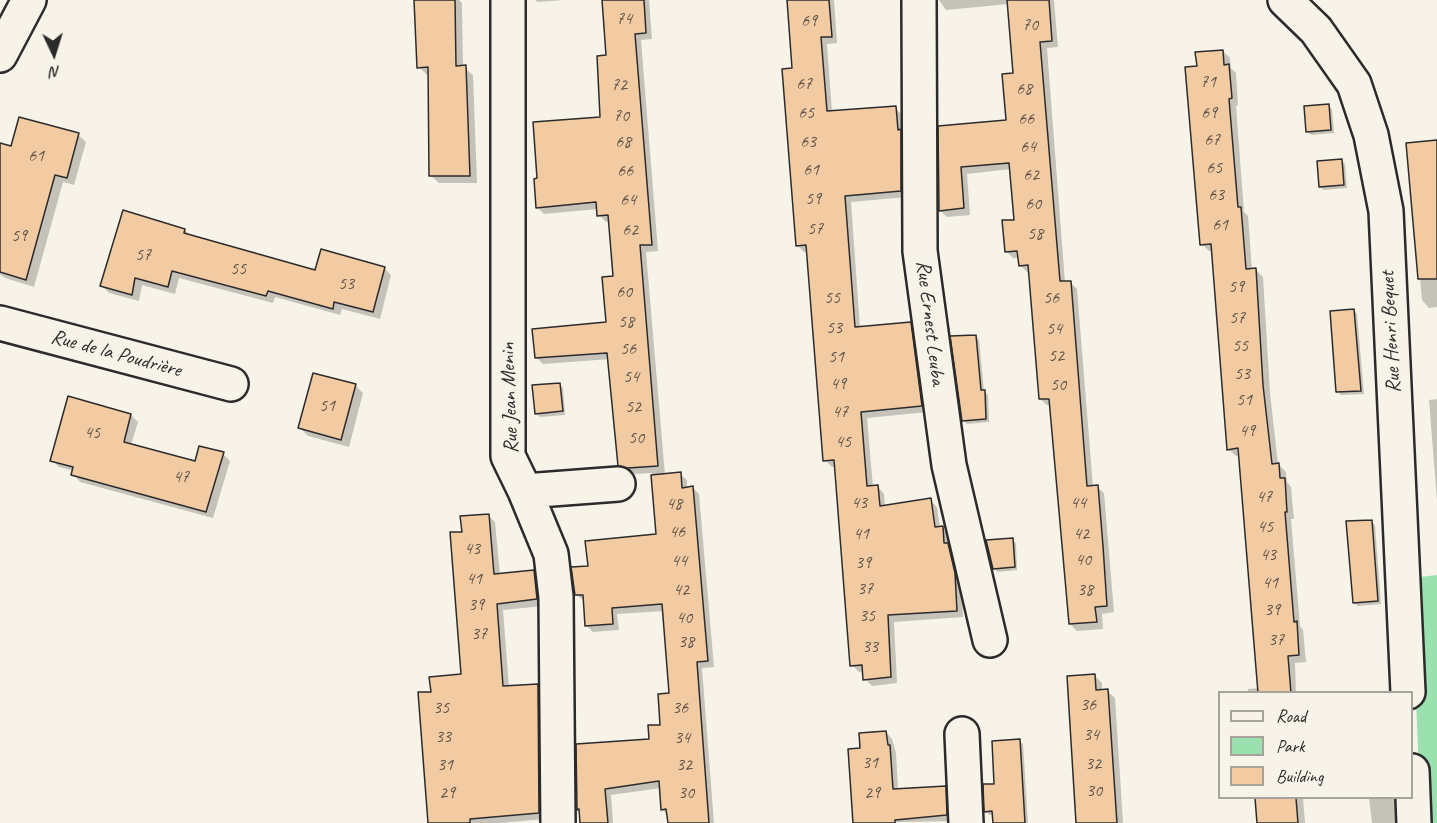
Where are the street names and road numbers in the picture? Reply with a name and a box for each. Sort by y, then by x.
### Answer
street label: Rue Ernest Leuba [910,259,950,387]
street label: Rue Henri Bequet [1375,270,1407,394]
street label: Rue de la Poudrière [48,325,184,383]
street label: Rue Jean Menin [495,342,525,454]

